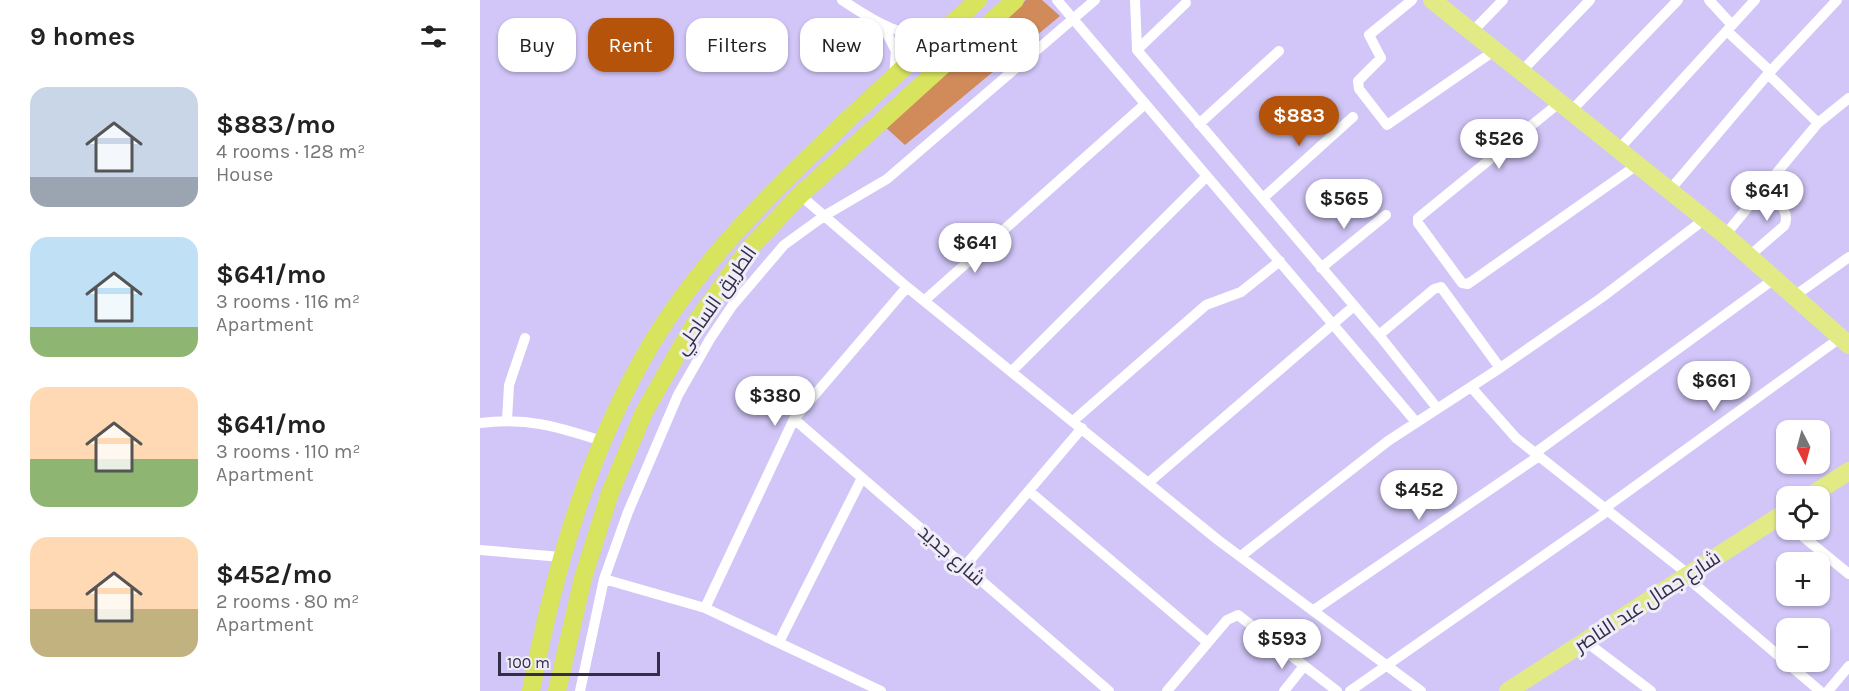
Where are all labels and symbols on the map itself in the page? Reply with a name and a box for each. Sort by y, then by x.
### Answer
pin: $883 [1263,96,1335,147]
pin: $526 [1463,119,1535,170]
pin: $641 [1731,171,1803,222]
pin: $565 [1308,179,1380,230]
pin: $641 [939,223,1011,274]
street label: الطريق الساحلي [669,241,765,361]
pin: $661 [1678,361,1750,412]
pin: $380 [739,376,811,427]
north arrow [1776,420,1830,474]
pin: $452 [1383,470,1455,521]
street label: شارع جديد [912,520,990,592]
street label: شارع جمال عبد الناصر [1569,546,1726,659]
pin: $593 [1246,619,1318,670]
scale bar [498,649,660,676]

